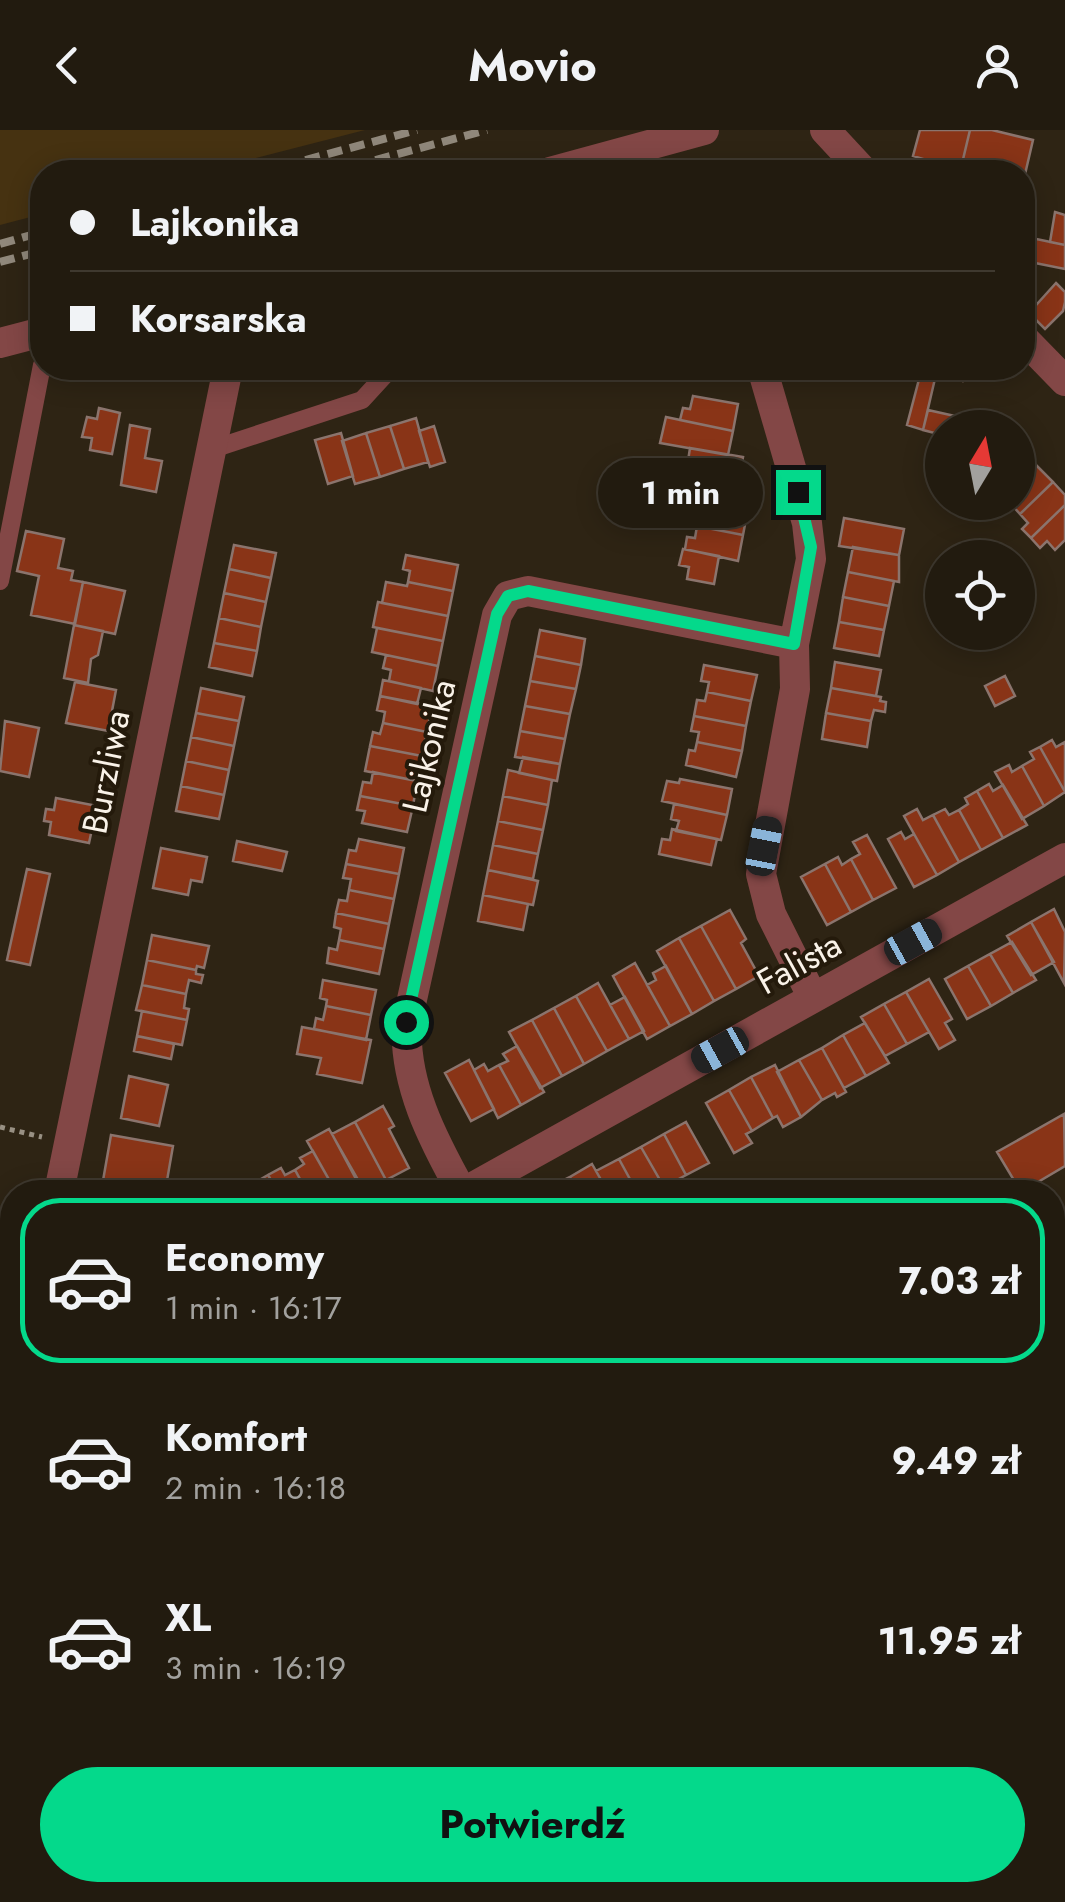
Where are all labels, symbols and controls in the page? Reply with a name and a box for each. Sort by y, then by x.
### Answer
text: Movio [468,33,597,98]
icon: back [40,38,95,93]
icon: person [970,38,1025,93]
text: Lajkonika [130,195,299,250]
text: Korsarska [130,291,307,346]
north arrow [925,410,1035,520]
map controls [925,410,1035,650]
callout: 1 min [598,457,763,527]
text: 1 min [641,470,720,516]
route end [776,470,821,515]
button: locate [925,540,1035,650]
street label: Lajkonika [389,675,469,817]
street label: Burzliwa [70,706,142,838]
car [744,814,784,878]
car [879,914,947,970]
street label: Falista [748,919,850,1007]
route start [384,1000,429,1045]
car [686,1022,754,1078]
text: Economy [165,1230,324,1285]
icon: car [45,1236,135,1326]
text: 7.03 zł [898,1253,1020,1308]
text: 1 min · 16:17 [165,1285,342,1331]
text: Komfort [165,1410,307,1465]
icon: car [45,1416,135,1506]
text: 9.49 zł [892,1433,1020,1488]
text: 2 min · 16:18 [165,1465,346,1511]
text: XL [165,1590,211,1645]
icon: car [45,1596,135,1686]
text: 11.95 zł [878,1613,1020,1668]
text: 3 min · 16:19 [165,1645,346,1691]
button: Potwierdź [40,1767,1025,1882]

